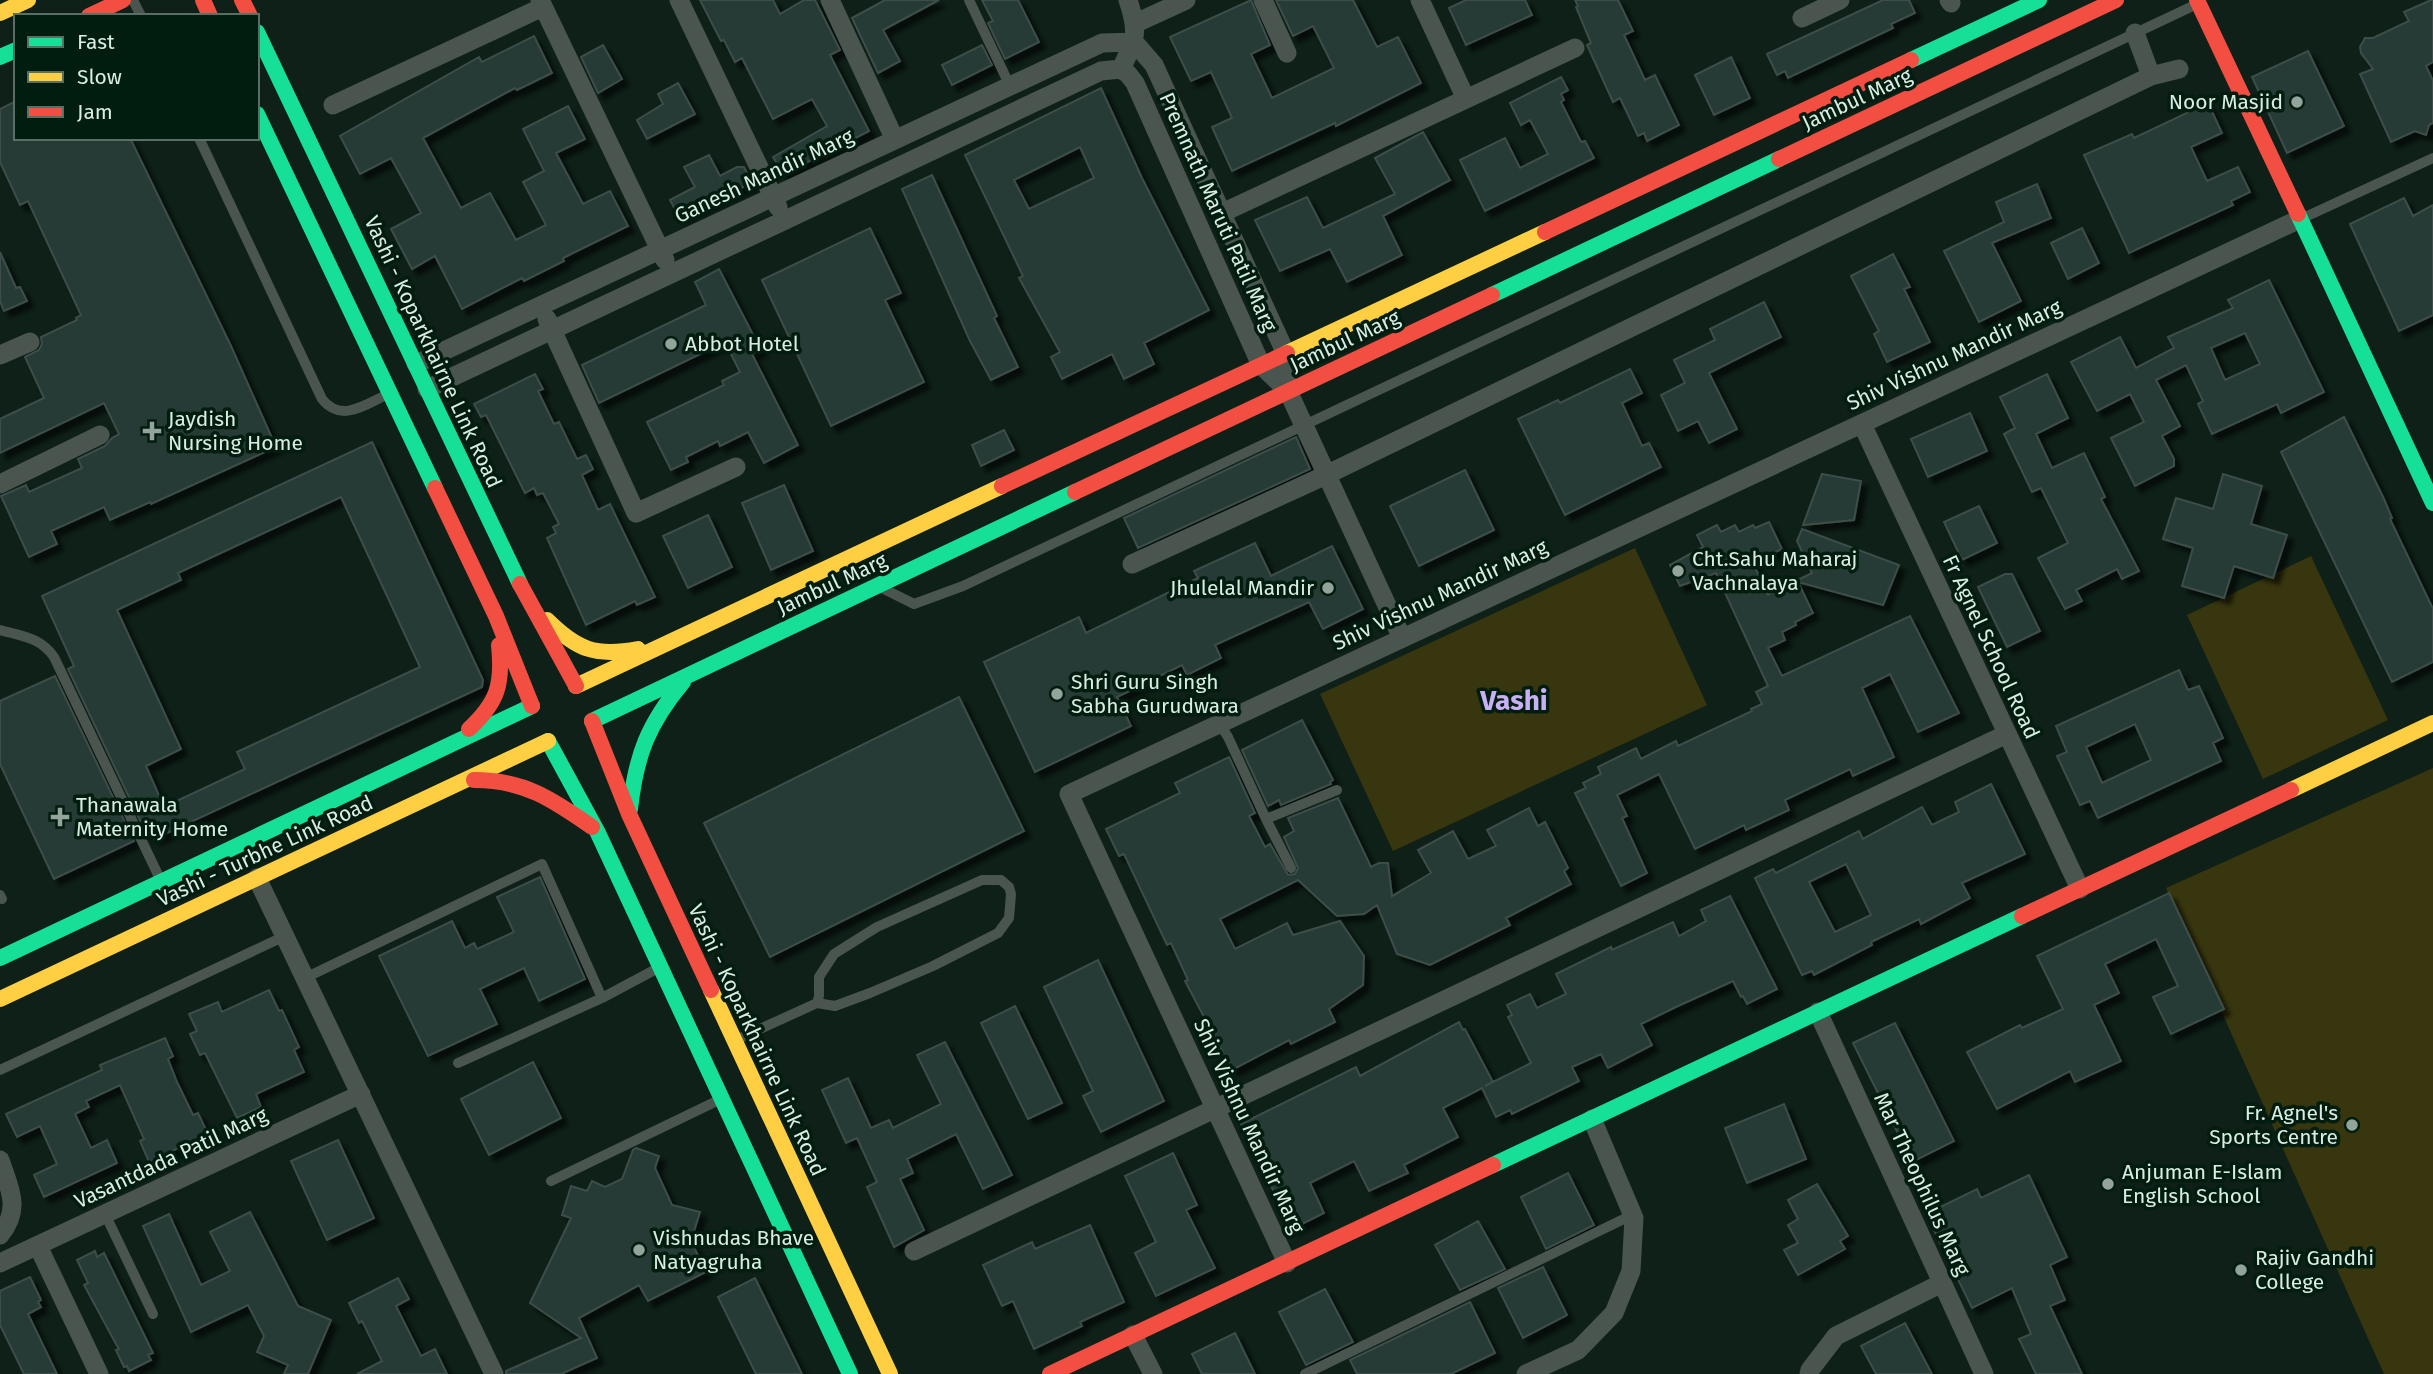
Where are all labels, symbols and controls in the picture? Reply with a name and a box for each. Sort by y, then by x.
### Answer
legend [14,14,259,140]
text: Fast [77,29,115,55]
street label: Jambul Marg [1798,62,1916,136]
text: Slow [77,64,122,90]
street label: Premnath Maruti Patil Marg [1153,88,1283,336]
place label: Noor Masjid [2169,89,2283,115]
marker: Noor Masjid [2289,94,2305,110]
text: Jam [77,99,113,125]
street label: Ganesh Mandir Marg [670,123,858,229]
street label: Vashi - Koparkhairne Link Road [358,212,508,492]
street label: Shiv Vishnu Mandir Marg [1842,294,2066,416]
street label: Jambul Marg [1286,304,1404,378]
place label: Abbot Hotel [685,331,799,357]
marker: Abbot Hotel [663,336,679,352]
place label: Jaydish Nursing Home [168,406,303,456]
marker: Jaydish Nursing Home [142,421,162,441]
street label: Shiv Vishnu Mandir Marg [1328,534,1552,656]
place label: Cht.Sahu Maharaj Vachnalaya [1692,546,1857,596]
street label: Jambul Marg [773,547,891,621]
street label: Fr Agnel School Road [1937,551,2045,743]
marker: Cht.Sahu Maharaj Vachnalaya [1670,563,1686,579]
place label: Jhulelal Mandir [1170,575,1314,601]
marker: Jhulelal Mandir [1320,580,1336,596]
place label: Shri Guru Singh Sabha Gurudwara [1071,669,1239,719]
district label: Vashi [1479,684,1548,717]
marker: Shri Guru Singh Sabha Gurudwara [1049,686,1065,702]
street label: Vashi - Turbhe Link Road [153,790,377,912]
place label: Thanawala Maternity Home [76,792,228,842]
marker: Thanawala Maternity Home [50,807,70,827]
street label: Vashi - Koparkhairne Link Road [682,900,832,1180]
street label: Shiv Vishnu Mandir Marg [1188,1014,1310,1238]
street label: Mar Theophilus Marg [1868,1088,1976,1280]
place label: Fr. Agnel's Sports Centre [2209,1100,2338,1150]
street label: Vasantdada Patil Marg [70,1102,272,1214]
marker: Fr. Agnel's Sports Centre [2344,1117,2360,1133]
place label: Anjuman E-Islam English School [2122,1159,2282,1209]
marker: Anjuman E-Islam English School [2100,1176,2116,1192]
place label: Vishnudas Bhave Natyagruha [653,1225,814,1275]
marker: Vishnudas Bhave Natyagruha [631,1242,647,1258]
place label: Rajiv Gandhi College [2255,1245,2374,1295]
marker: Rajiv Gandhi College [2233,1262,2249,1278]

